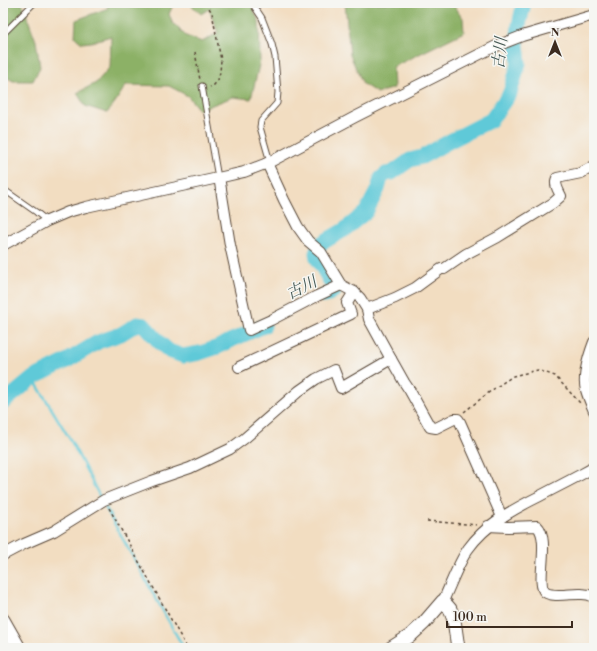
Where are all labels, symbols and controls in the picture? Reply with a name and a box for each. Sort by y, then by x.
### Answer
north arrow [535,22,575,62]
text: N [551,26,560,40]
water label: 古川 [488,34,512,70]
water label: 古川 [283,271,322,304]
scale bar [447,603,572,629]
text: 100 m [453,610,487,625]

